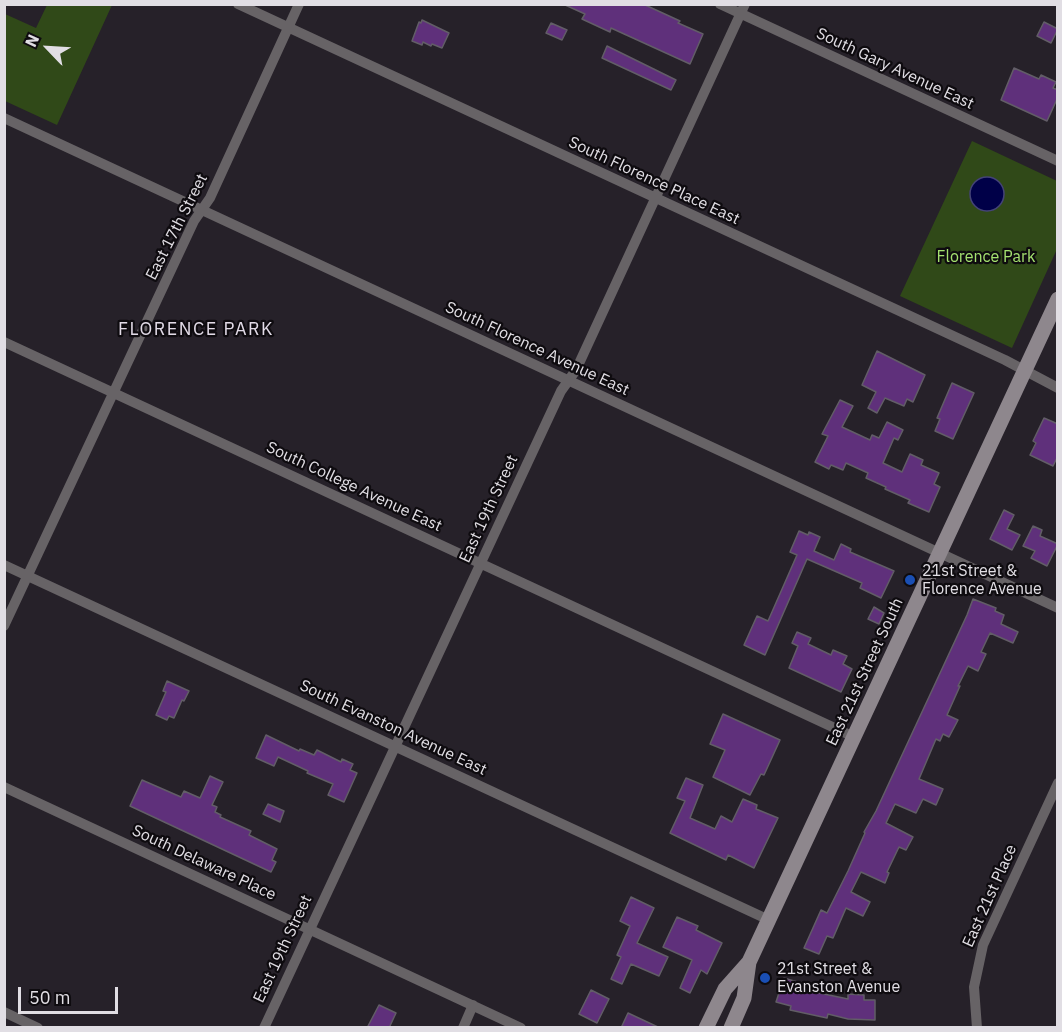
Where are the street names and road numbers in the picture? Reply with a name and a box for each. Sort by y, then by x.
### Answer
street label: South Gary Avenue East [813,24,977,114]
street label: South Florence Place East [565,133,743,229]
street label: East 17th Street [142,171,212,283]
street label: South Florence Avenue East [442,298,632,400]
street label: South College Avenue East [263,438,445,536]
street label: East 19th Street [456,452,522,566]
street label: East 21st Street South [822,595,908,749]
street label: South Evanston Avenue East [297,676,489,780]
street label: South Delaware Place [129,821,279,905]
street label: East 21st Place [959,842,1021,950]
street label: East 19th Street [250,892,316,1006]

